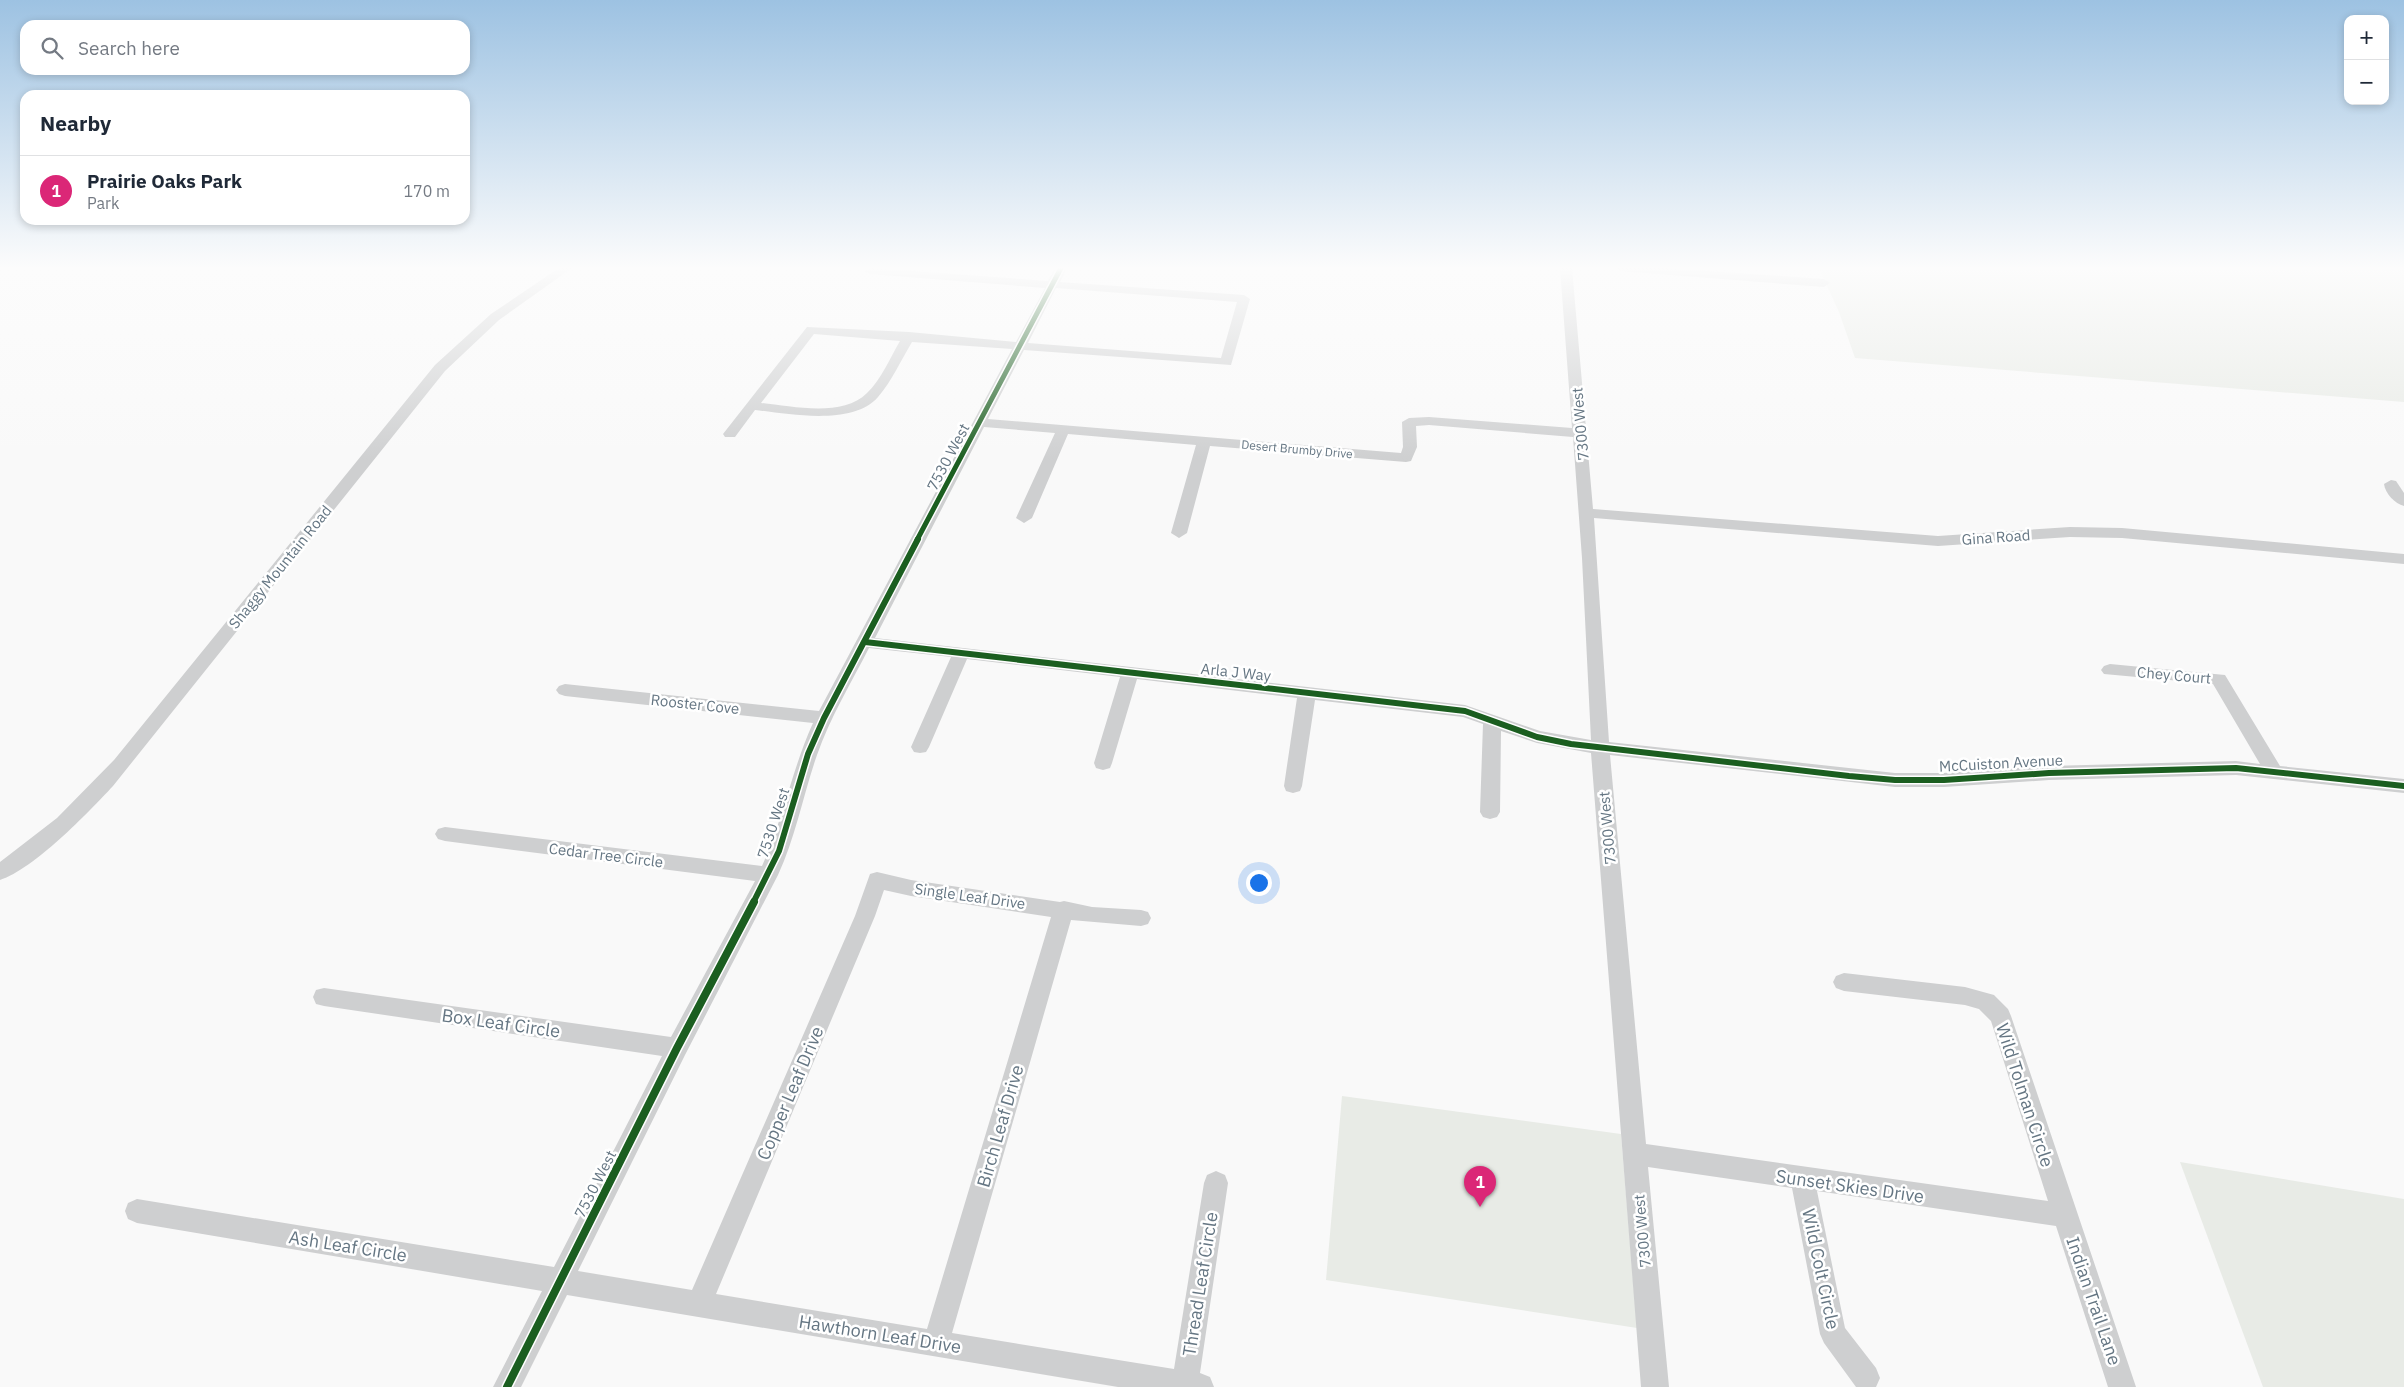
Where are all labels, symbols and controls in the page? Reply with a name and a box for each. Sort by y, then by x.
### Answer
map controls [2344,15,2389,105]
button: + [2344,15,2389,60]
search box [20,20,470,75]
icon: search [38,34,66,62]
text: Search here [78,36,180,60]
button: − [2344,60,2389,105]
text: Nearby [40,109,111,137]
text: Prairie Oaks Park [87,169,242,193]
text: 1 [51,181,61,201]
text: 170 m [403,181,450,201]
text: Park [87,193,119,213]
street label: 7300 West [1567,387,1593,461]
street label: 7530 West [922,420,974,494]
street label: Desert Brumby Drive [1241,437,1354,461]
street label: Shaggy Mountain Road [224,501,336,633]
street label: Gina Road [1961,525,2031,549]
street label: Arla J Way [1200,659,1273,685]
street label: Chey Court [2136,662,2212,688]
street label: Rooster Cove [650,690,740,718]
street label: McCuiston Avenue [1938,750,2064,776]
street label: 7530 West [753,785,793,861]
street label: 7300 West [1594,791,1620,865]
street label: Cedar Tree Circle [548,839,664,871]
your location [1246,870,1272,896]
street label: Single Leaf Drive [913,879,1027,913]
street label: Box Leaf Circle [440,1003,562,1043]
street label: Wild Tolman Circle [1991,1020,2059,1170]
street label: Copper Leaf Drive [751,1023,829,1163]
street label: Birch Leaf Drive [972,1062,1029,1190]
street label: 7530 West [570,1147,620,1221]
street label: Sunset Skies Drive [1775,1164,1926,1208]
pin: 1 [1464,1166,1496,1207]
street label: 7300 West [1629,1194,1655,1268]
street label: Wild Colt Circle [1797,1207,1845,1332]
street label: Thread Leaf Circle [1177,1210,1223,1358]
street label: Ash Leaf Circle [287,1225,409,1267]
street label: Indian Trail Lane [2061,1234,2127,1368]
street label: Hawthorn Leaf Drive [797,1310,963,1358]

